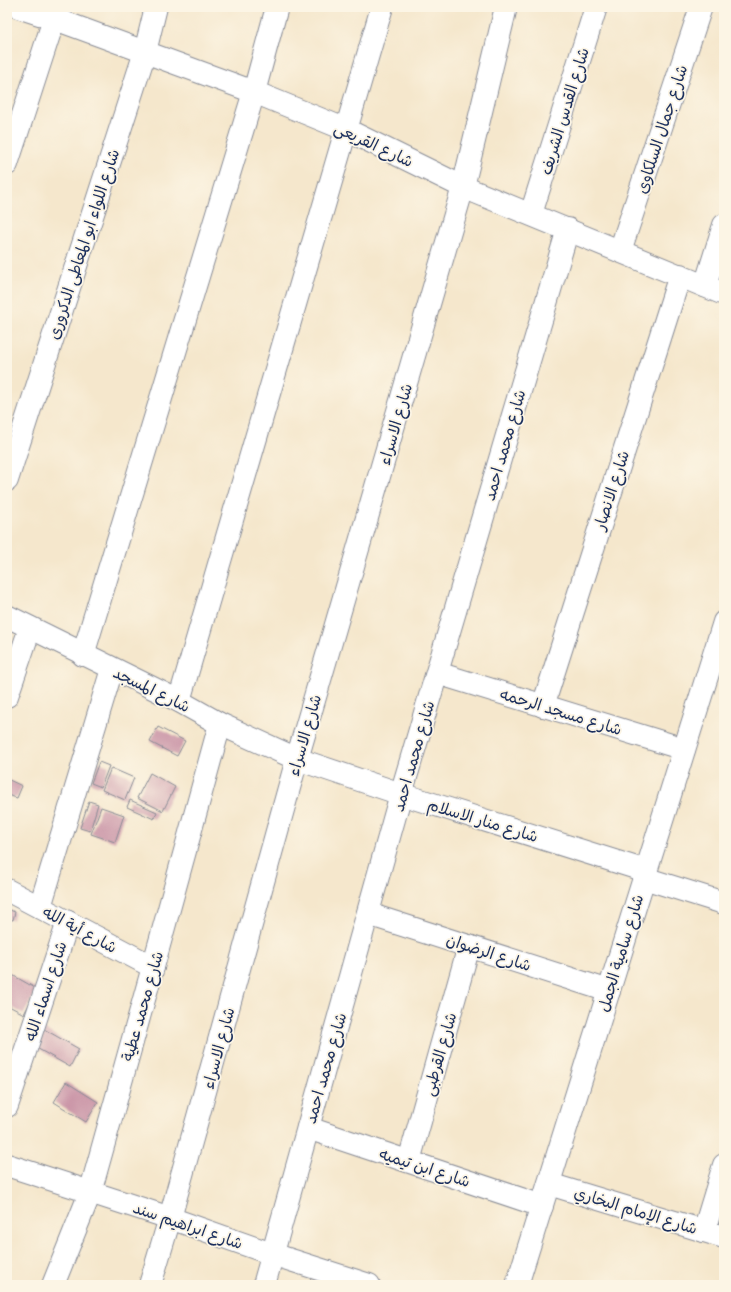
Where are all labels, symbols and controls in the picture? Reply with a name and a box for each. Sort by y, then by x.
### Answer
street label: شارع القدس الشريف [535,45,597,178]
street label: شارع جمال السلكاوى [631,62,695,197]
street label: شارع القريعى [329,117,417,175]
street label: شارع اللواء ابو المعاطى الدكرورى [43,146,127,343]
street label: شارع الاسراء [374,381,420,468]
street label: شارع محمد احمد [479,387,533,504]
street label: شارع الانصار [588,448,637,535]
street label: شارع المسجد [108,662,194,720]
street label: شارع مسجد الرحمه [496,683,625,743]
street label: شارع الاسراء [283,692,329,779]
street label: شارع محمد احمد [388,698,442,815]
street label: شارع منار الاسلام [424,794,541,850]
street label: شارع سامية الجمل [593,892,651,1015]
street label: شارع أية الله [37,901,121,961]
street label: شارع الرضوان [443,929,534,979]
street label: شارع اسماء الله [19,939,74,1045]
street label: شارع محمد عطية [117,949,171,1064]
street label: شارع الاسراء [198,1005,242,1092]
street label: شارع محمد احمد [300,1010,354,1127]
street label: شارع القرطبى [418,1010,464,1099]
street label: شارع ابن تيميه [376,1143,473,1195]
street label: شارع الإمام البخاري [571,1182,700,1242]
street label: شارع ابراهيم سند [129,1197,246,1257]

